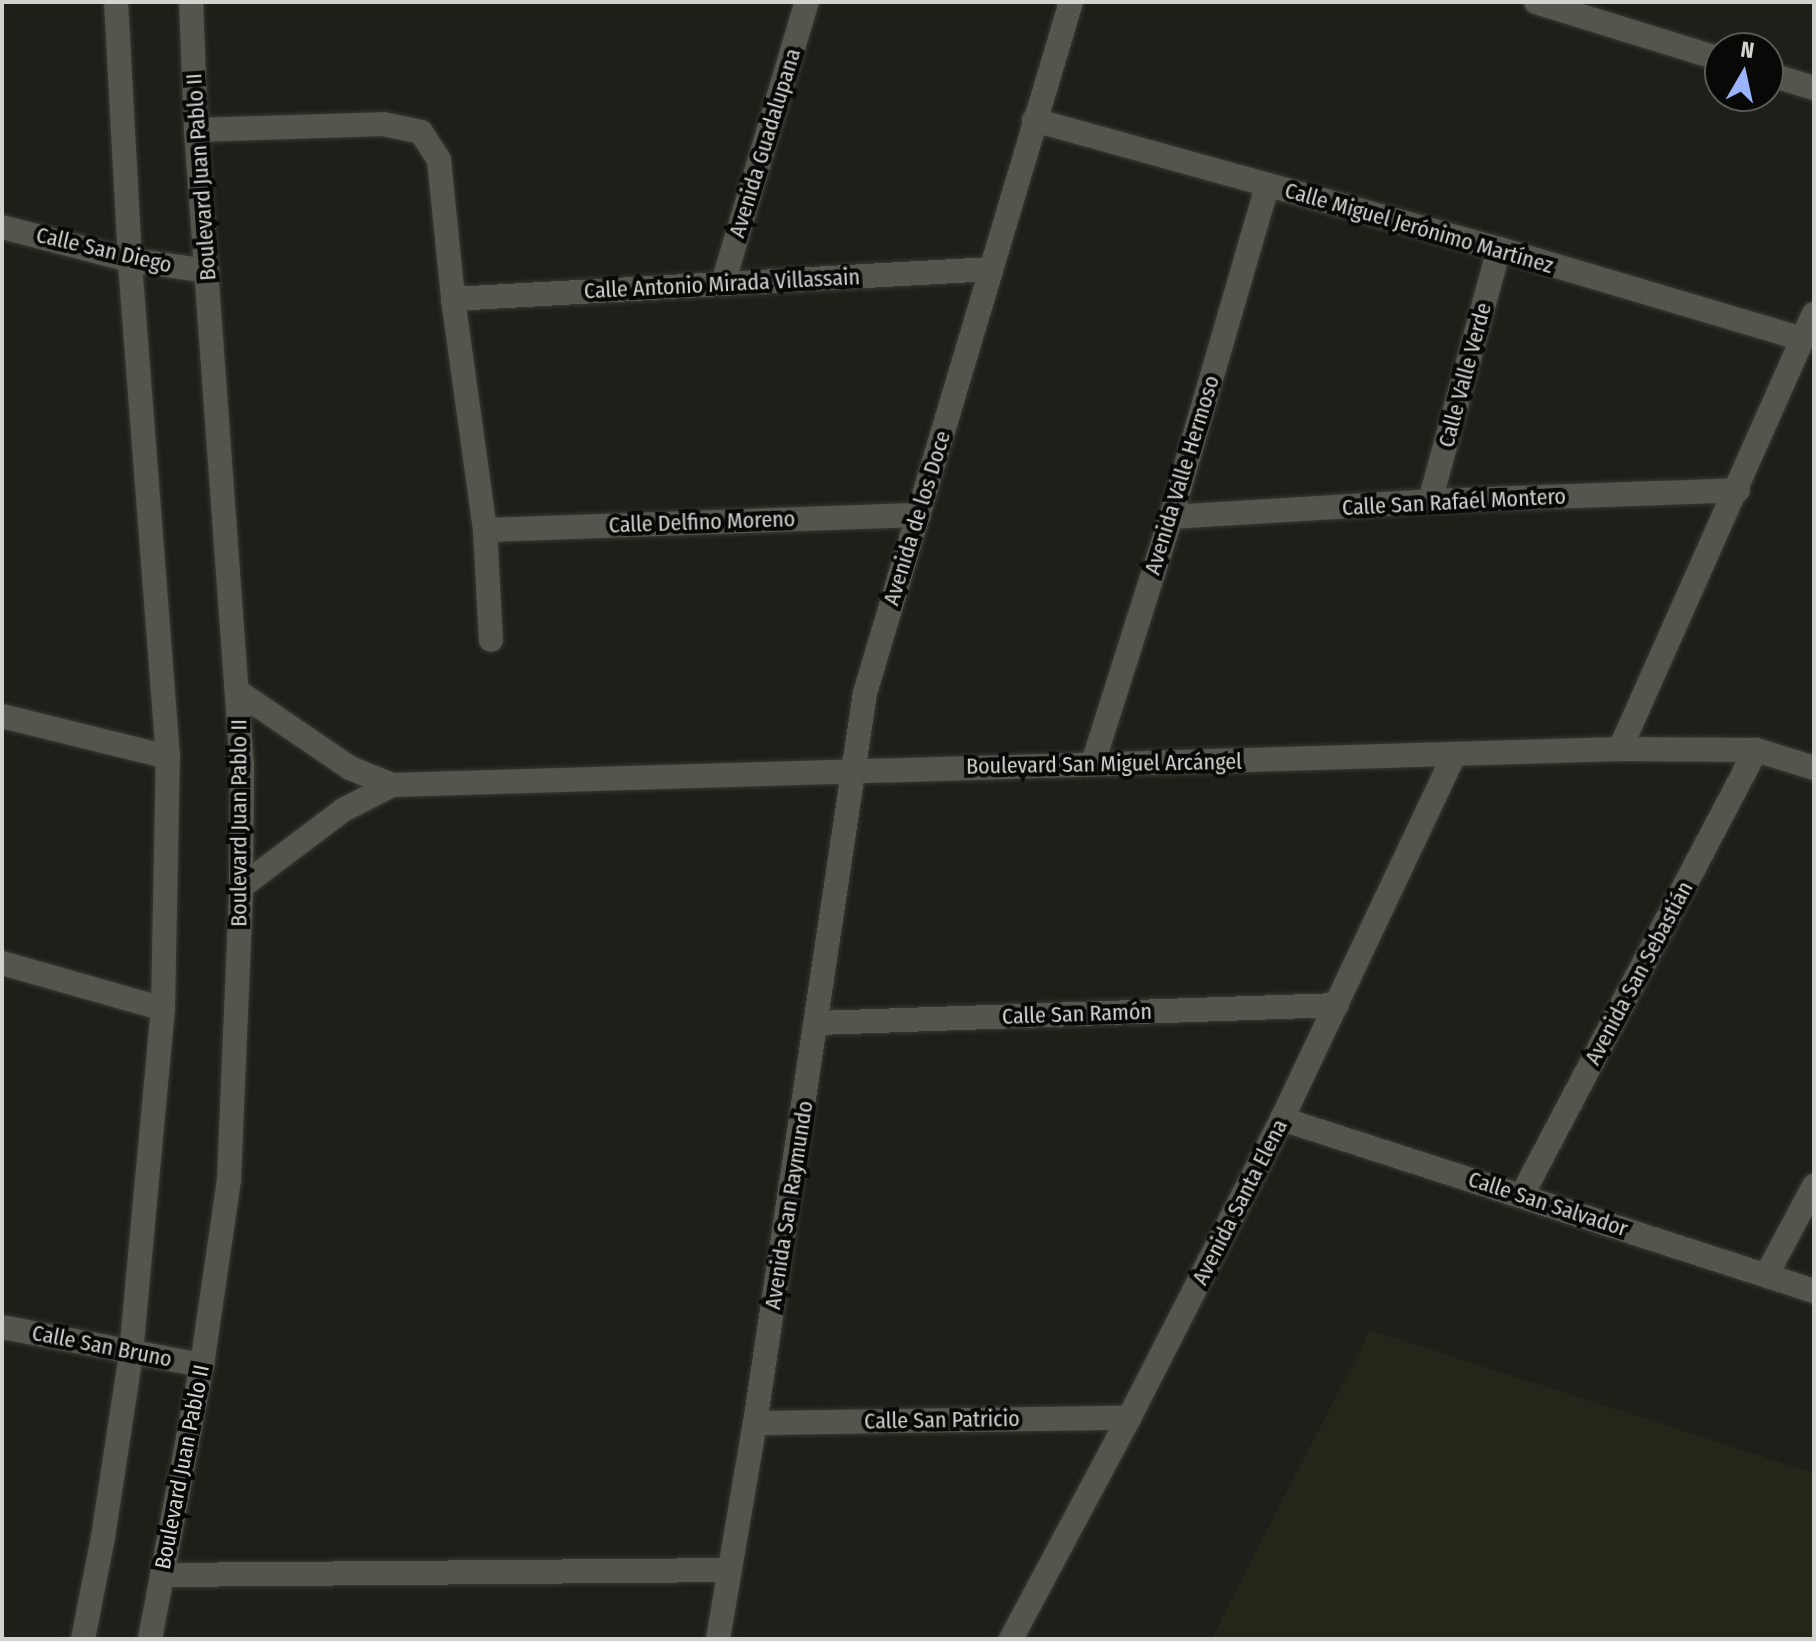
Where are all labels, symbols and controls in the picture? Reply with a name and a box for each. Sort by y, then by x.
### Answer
north arrow [1704,32,1784,112]
text: N [1739,35,1756,64]
street label: Avenida Guadalupana [724,45,806,241]
street label: Boulevard Juan Pablo II [181,72,221,282]
street label: Calle Miguel Jerónimo Martínez [1282,177,1556,279]
street label: Calle San Diego [34,222,174,278]
street label: Calle Antonio Mirada Villassain [583,264,861,304]
street label: Calle Valle Verde [1433,300,1497,450]
street label: Avenida Valle Hermoso [1139,372,1225,578]
street label: Avenida de los Doce [878,428,956,608]
street label: Calle San Rafaél Montero [1341,483,1567,521]
street label: Calle Delfino Moreno [608,506,796,538]
street label: Boulevard Juan Pablo II [226,719,252,927]
street label: Boulevard San Miguel Arcángel [966,748,1242,780]
street label: Avenida San Sebastián [1579,877,1699,1069]
street label: Calle San Ramón [1002,998,1152,1030]
street label: Avenida San Raymundo [759,1099,819,1311]
street label: Avenida Santa Elena [1187,1115,1293,1289]
street label: Calle San Salvador [1465,1166,1631,1242]
street label: Calle San Bruno [30,1320,174,1372]
street label: Boulevard Juan Pablo II [149,1363,215,1571]
street label: Calle San Patricio [864,1405,1020,1435]

